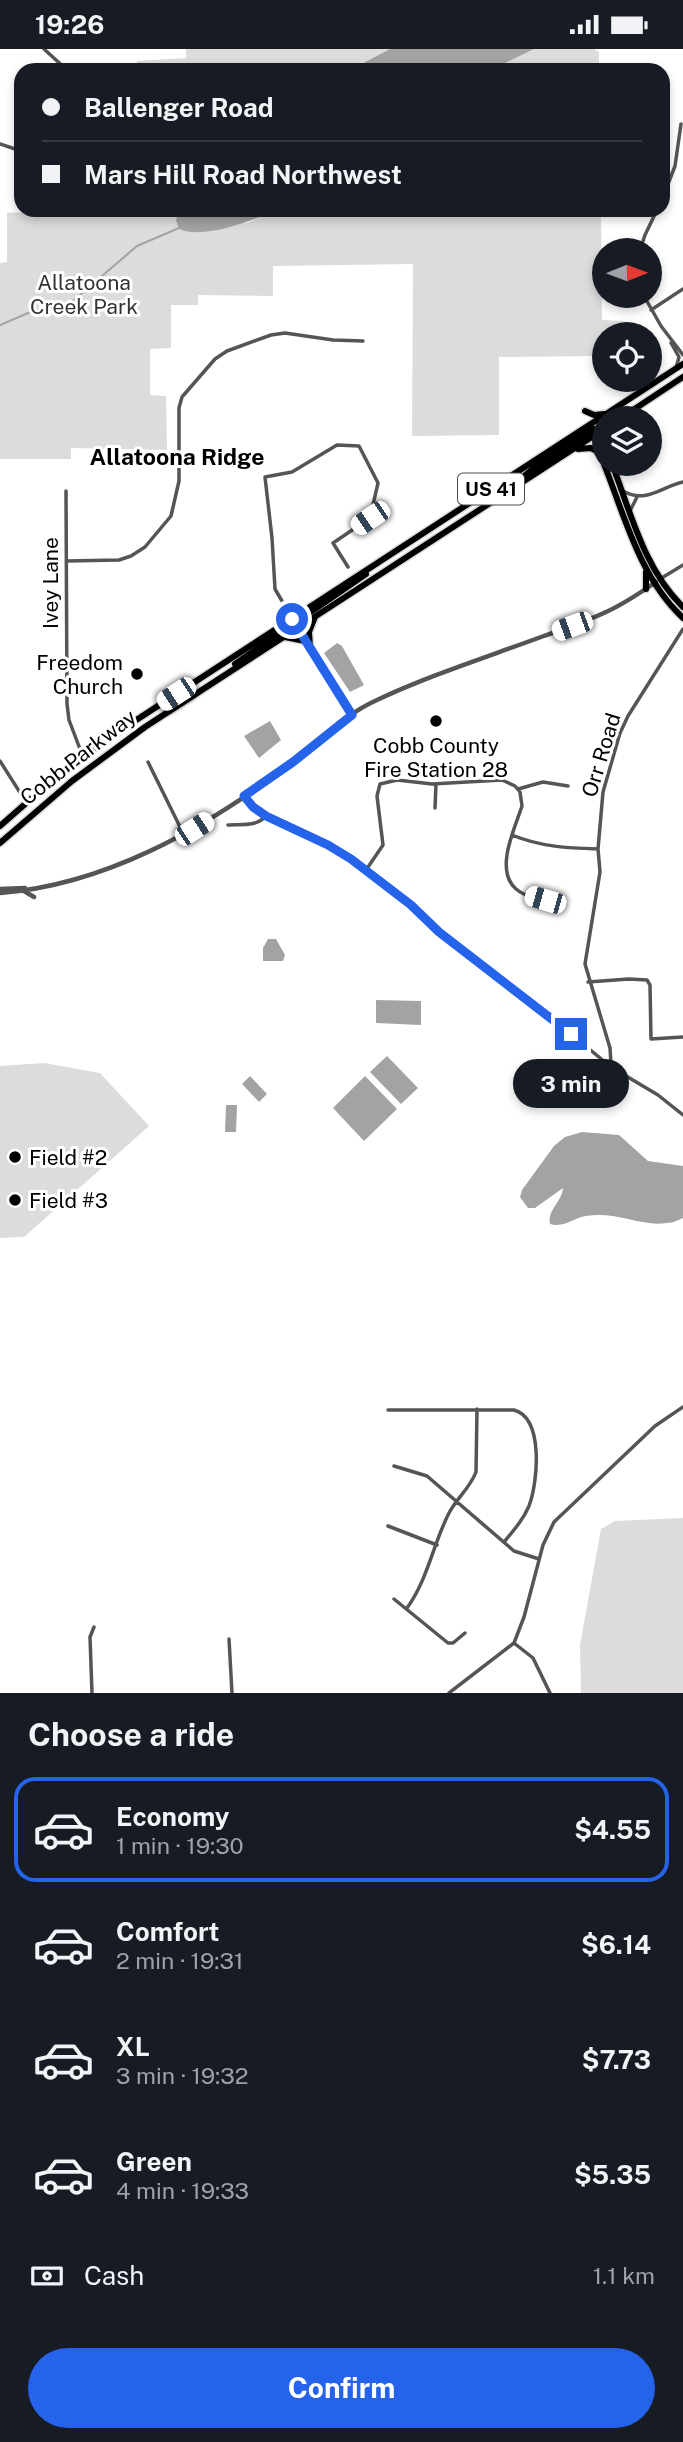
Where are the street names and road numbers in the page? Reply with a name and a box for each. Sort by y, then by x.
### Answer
road number: US 41 [458,473,524,505]
street label: Ivey Lane [38,537,63,629]
street label: Cobb Parkway [15,704,141,810]
street label: Orr Road [576,710,626,800]

